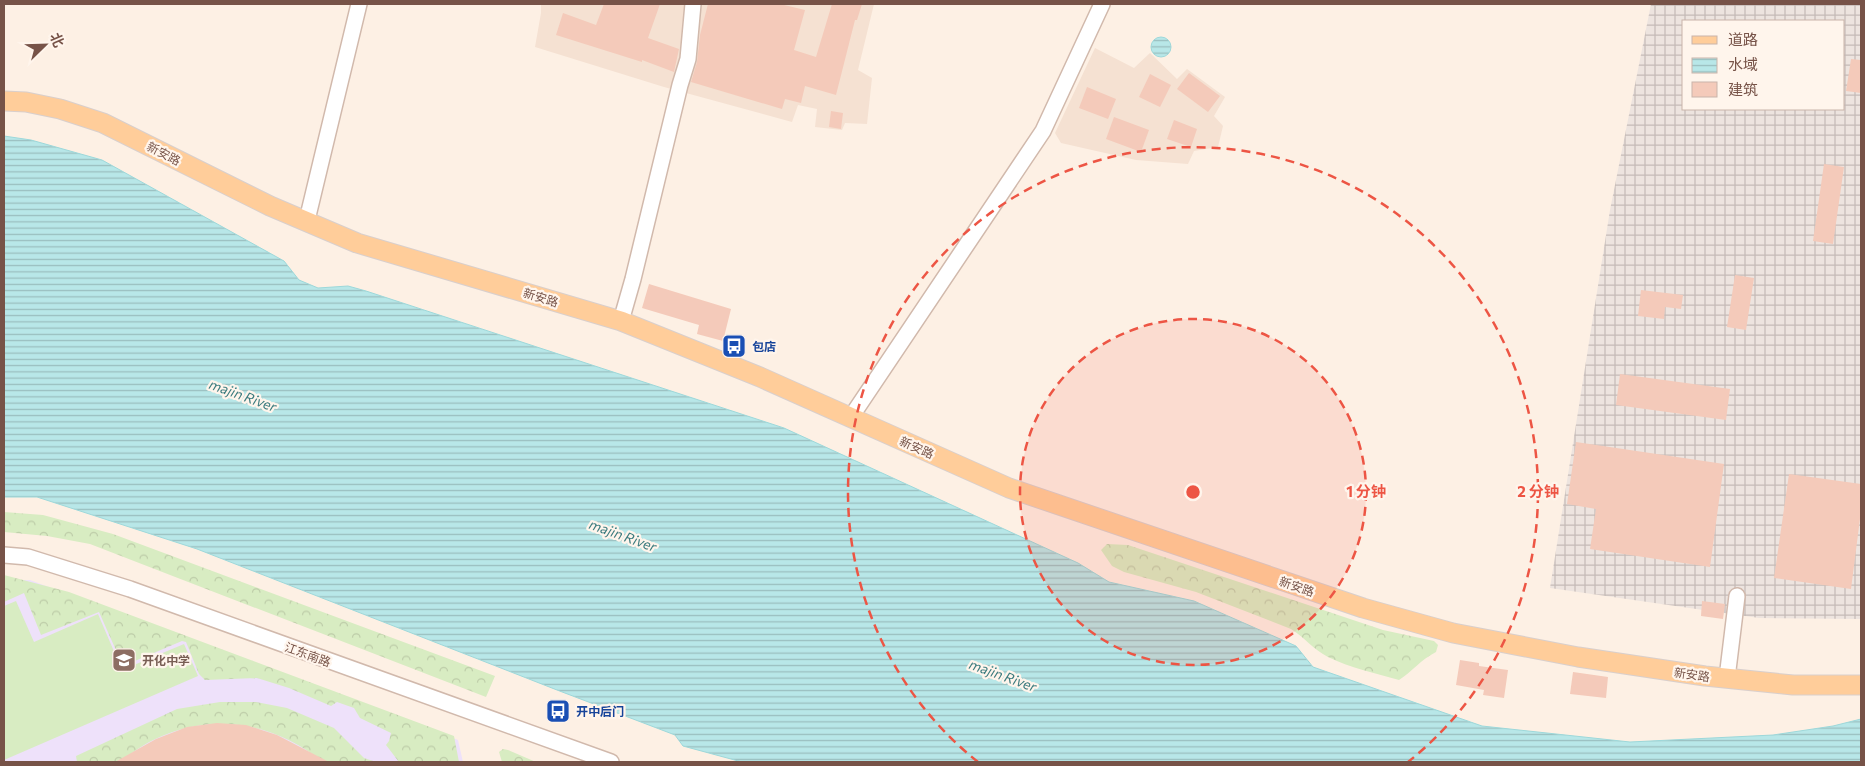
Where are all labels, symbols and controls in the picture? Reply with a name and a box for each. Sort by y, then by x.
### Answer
north arrow [20,20,70,70]
legend [1682,20,1845,110]
text: 北 [47,30,68,49]
text: 道路 [1728,30,1758,48]
text: 水域 [1728,55,1758,73]
text: 建筑 [1728,80,1758,98]
street label: 新安路 [145,139,183,167]
street label: 新安路 [522,285,560,309]
bus stop icon: 包店 [721,333,747,359]
place label: 包店 [752,339,776,353]
water label: majin River [207,375,279,415]
street label: 新安路 [898,433,936,461]
text: 1 分钟 [1346,482,1386,500]
text: 2 分钟 [1517,482,1559,500]
centre of rings [1184,483,1202,501]
water label: majin River [587,515,659,555]
street label: 新安路 [1278,574,1316,598]
street label: 江东南路 [283,639,333,669]
school or university icon: 开化中学 [111,647,137,673]
place label: 开化中学 [142,653,190,667]
water label: majin River [967,655,1039,695]
street label: 新安路 [1673,665,1711,683]
bus stop icon: 开中后门 [545,698,571,724]
place label: 开中后门 [576,704,624,718]

